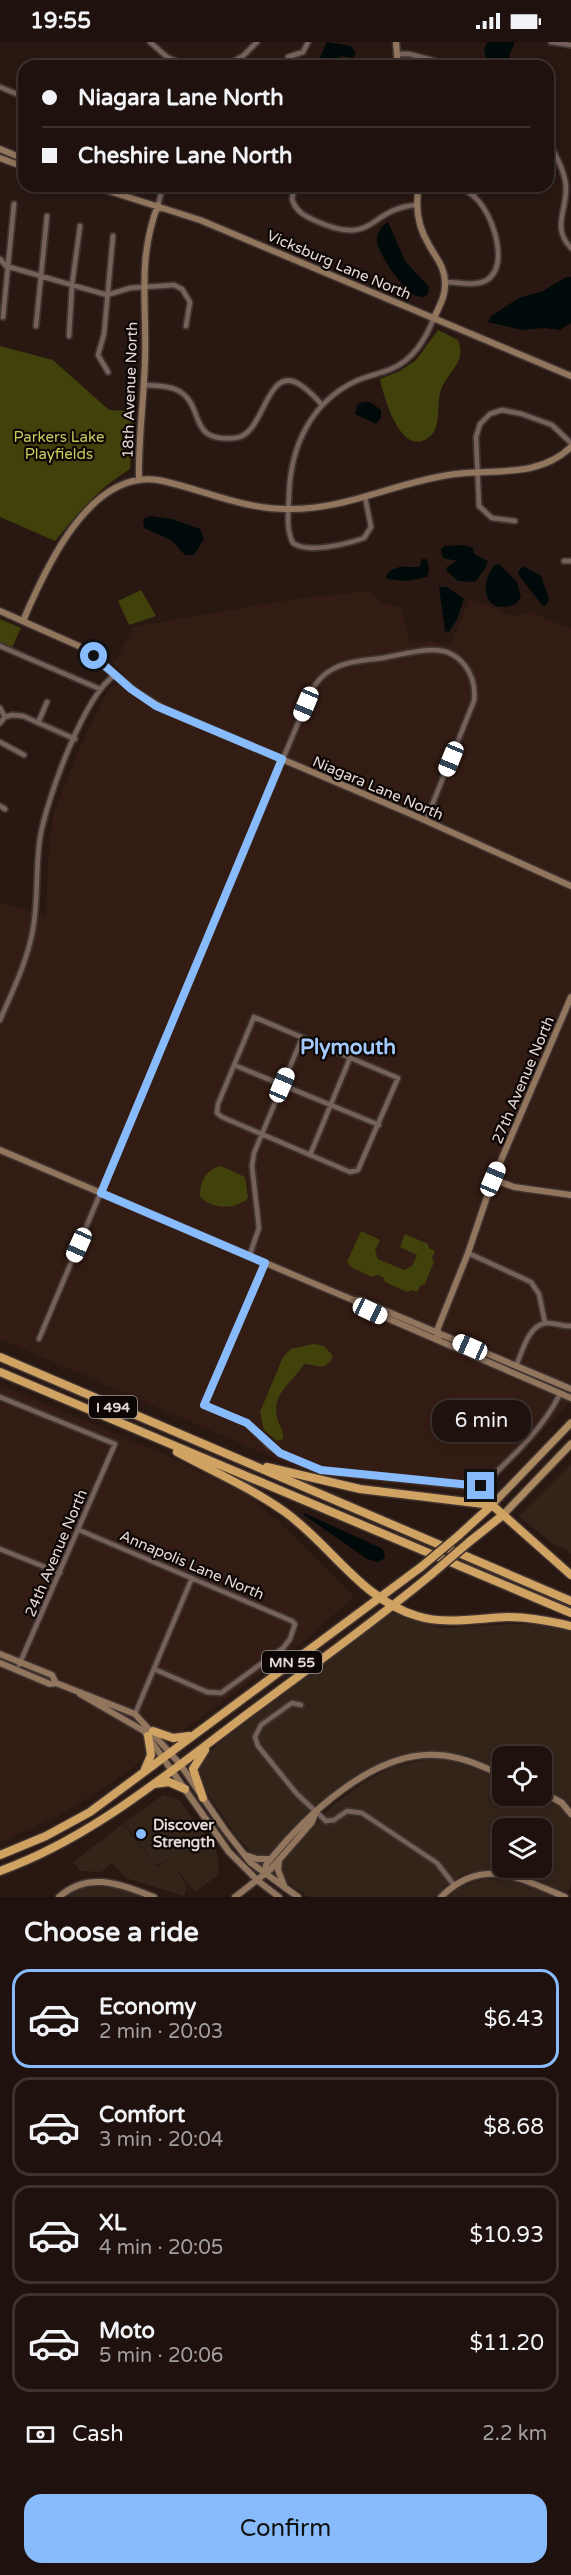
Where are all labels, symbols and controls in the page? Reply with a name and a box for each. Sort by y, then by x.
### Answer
text: 19:55 [30,8,91,34]
text: Niagara Lane North [78,85,284,111]
text: Cheshire Lane North [78,143,292,169]
street label: Vicksburg Lane North [264,226,414,304]
street label: 18th Avenue North [119,321,141,459]
park label: Parkers Lake Playfields [14,428,104,463]
route start [80,642,107,669]
car [291,684,321,724]
car [436,739,466,779]
street label: Niagara Lane North [310,752,446,824]
street label: 27th Avenue North [488,1014,558,1146]
district label: Plymouth [300,1035,396,1060]
car [267,1065,297,1105]
car [478,1159,508,1199]
car [63,1225,95,1265]
car [350,1295,390,1327]
car [450,1331,490,1363]
road number: I 494 [89,1396,137,1418]
callout: 6 min [432,1399,530,1441]
text: 6 min [455,1409,508,1433]
route end [467,1472,494,1499]
street label: 24th Avenue North [21,1487,91,1619]
street label: Annapolis Lane North [117,1526,267,1604]
road number: MN 55 [262,1651,322,1673]
map controls [492,1746,552,1878]
button: locate [492,1746,552,1806]
place label: Discover Strength [153,1816,215,1852]
button: layers [492,1818,552,1878]
marker: Discover Strength [134,1827,148,1841]
text: Choose a ride [24,1916,199,1949]
icon: car [27,1992,81,2046]
text: Economy [99,1994,196,2020]
text: $6.43 [484,2006,544,2032]
text: 2 min · 20:03 [99,2020,223,2044]
icon: car [27,2100,81,2154]
text: Comfort [99,2102,185,2128]
text: $8.68 [483,2114,544,2140]
text: 3 min · 20:04 [99,2128,223,2152]
icon: car [27,2208,81,2262]
text: XL [99,2210,126,2236]
text: $10.93 [469,2222,544,2248]
text: 4 min · 20:05 [99,2236,223,2260]
icon: car [27,2316,81,2370]
text: Moto [99,2318,155,2344]
text: $11.20 [469,2330,544,2356]
text: 5 min · 20:06 [99,2344,223,2368]
icon: cash [24,2418,57,2451]
text: Cash [72,2421,124,2447]
text: 2.2 km [482,2422,547,2446]
button: Confirm [24,2494,547,2563]

